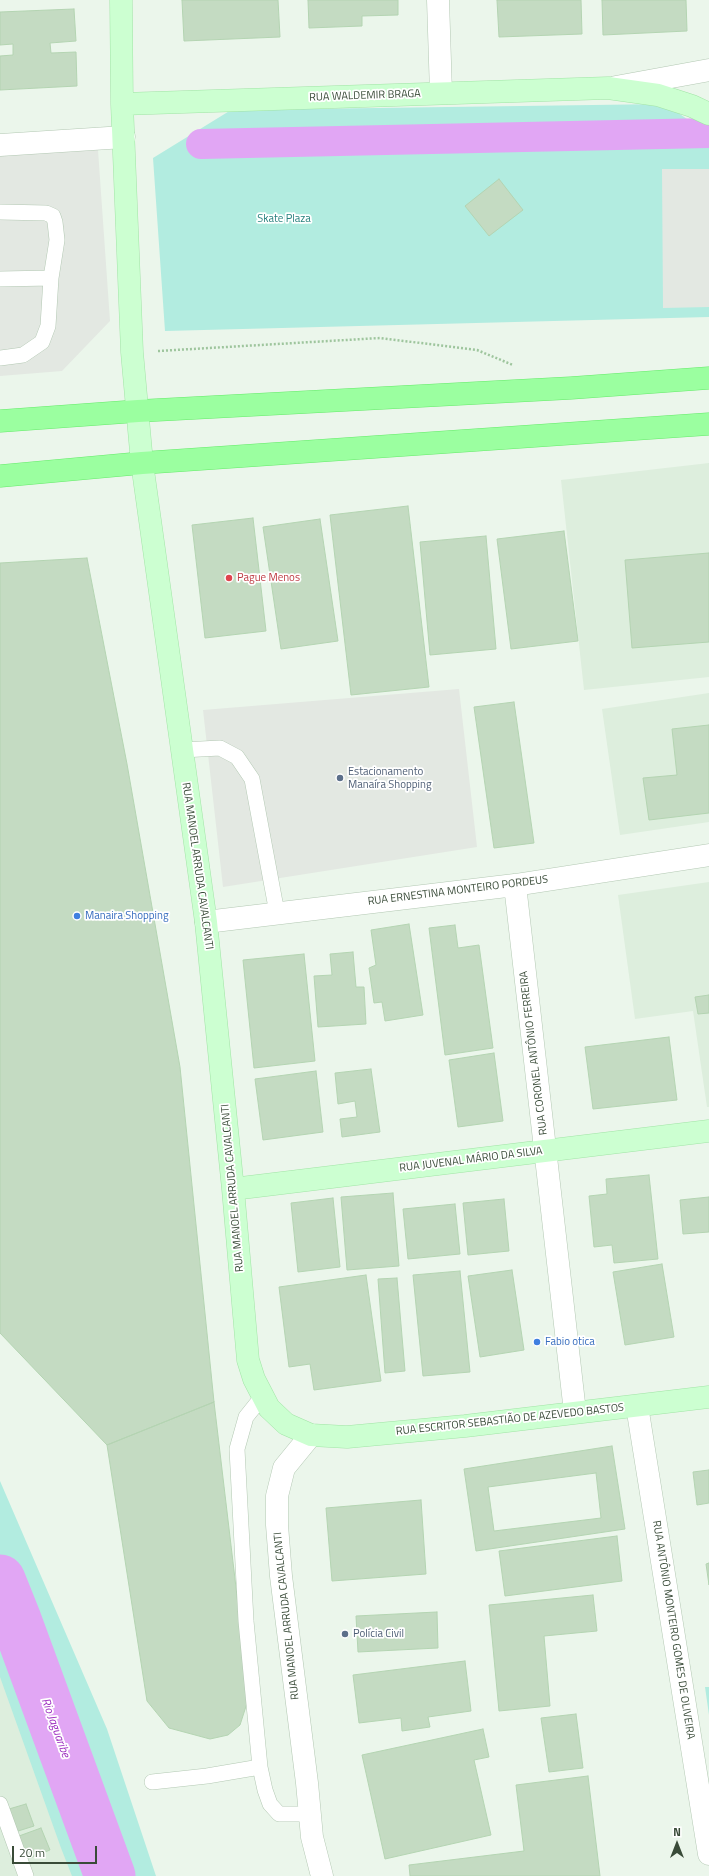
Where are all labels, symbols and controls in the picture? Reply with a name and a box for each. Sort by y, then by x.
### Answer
street label: RUA WALDEMIR BRAGA [309,87,421,105]
park label: Skate Plaza [257,212,311,226]
place label: Pague Menos [237,571,300,585]
marker: Pague Menos [224,573,234,583]
place label: Estacionamento Manaíra Shopping [348,765,432,791]
marker: Estacionamento Manaíra Shopping [335,773,345,783]
street label: RUA MANOEL ARRUDA CAVALCANTI [179,782,215,950]
street label: RUA ERNESTINA MONTEIRO PORDEUS [367,873,549,909]
place label: Manaira Shopping [85,909,169,923]
marker: Manaira Shopping [72,911,82,921]
street label: RUA CORONEL ANTÔNIO FERREIRA [517,970,551,1136]
street label: RUA MANOEL ARRUDA CAVALCANTI [219,1103,247,1273]
street label: RUA JUVENAL MÁRIO DA SILVA [399,1145,543,1175]
place label: Fabio otica [545,1335,595,1349]
marker: Fabio otica [532,1337,542,1347]
street label: RUA ESCRITOR SEBASTIÃO DE AZEVEDO BASTOS [395,1401,625,1439]
street label: RUA ANTÔNIO MONTEIRO GOMES DE OLIVEIRA [649,1520,697,1740]
street label: RUA MANOEL ARRUDA CAVALCANTI [272,1531,302,1701]
place label: Polícia Civil [353,1627,404,1641]
marker: Polícia Civil [340,1629,350,1639]
water label: Rio Jaguaribe [38,1696,72,1760]
north arrow [657,1824,697,1864]
text: N [673,1824,681,1840]
scale bar [14,1838,99,1864]
text: 20 m [19,1843,45,1862]

